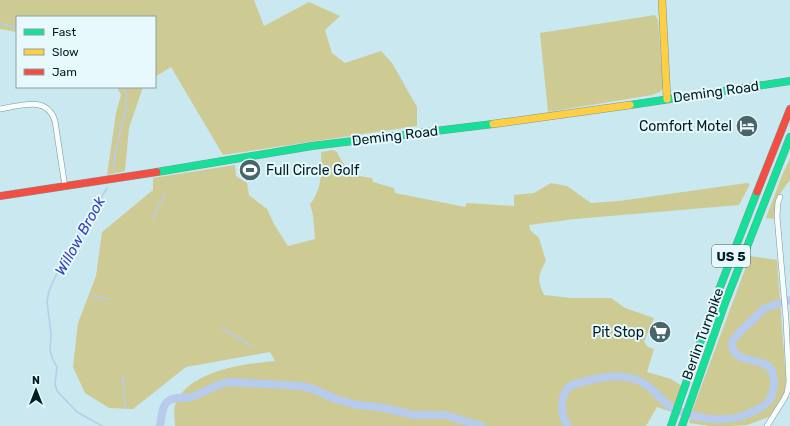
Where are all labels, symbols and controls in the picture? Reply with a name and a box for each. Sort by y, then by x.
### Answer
legend [16,16,156,88]
text: Fast [52,25,76,39]
text: Slow [52,45,79,59]
text: Jam [52,65,77,79]
street label: Deming Road [672,78,760,106]
hotel icon: Comfort Motel [734,113,760,139]
place label: Comfort Motel [639,118,732,135]
street label: Deming Road [351,122,439,150]
sports icon: Full Circle Golf [237,157,263,183]
place label: Full Circle Golf [266,162,360,179]
water label: Willow Brook [51,193,109,279]
road number: US 5 [712,245,750,267]
street label: Berlin Turnpike [679,286,728,382]
supermarket icon: Pit Stop [647,319,673,345]
place label: Pit Stop [592,324,644,341]
north arrow [16,370,56,410]
text: N [32,374,40,387]

